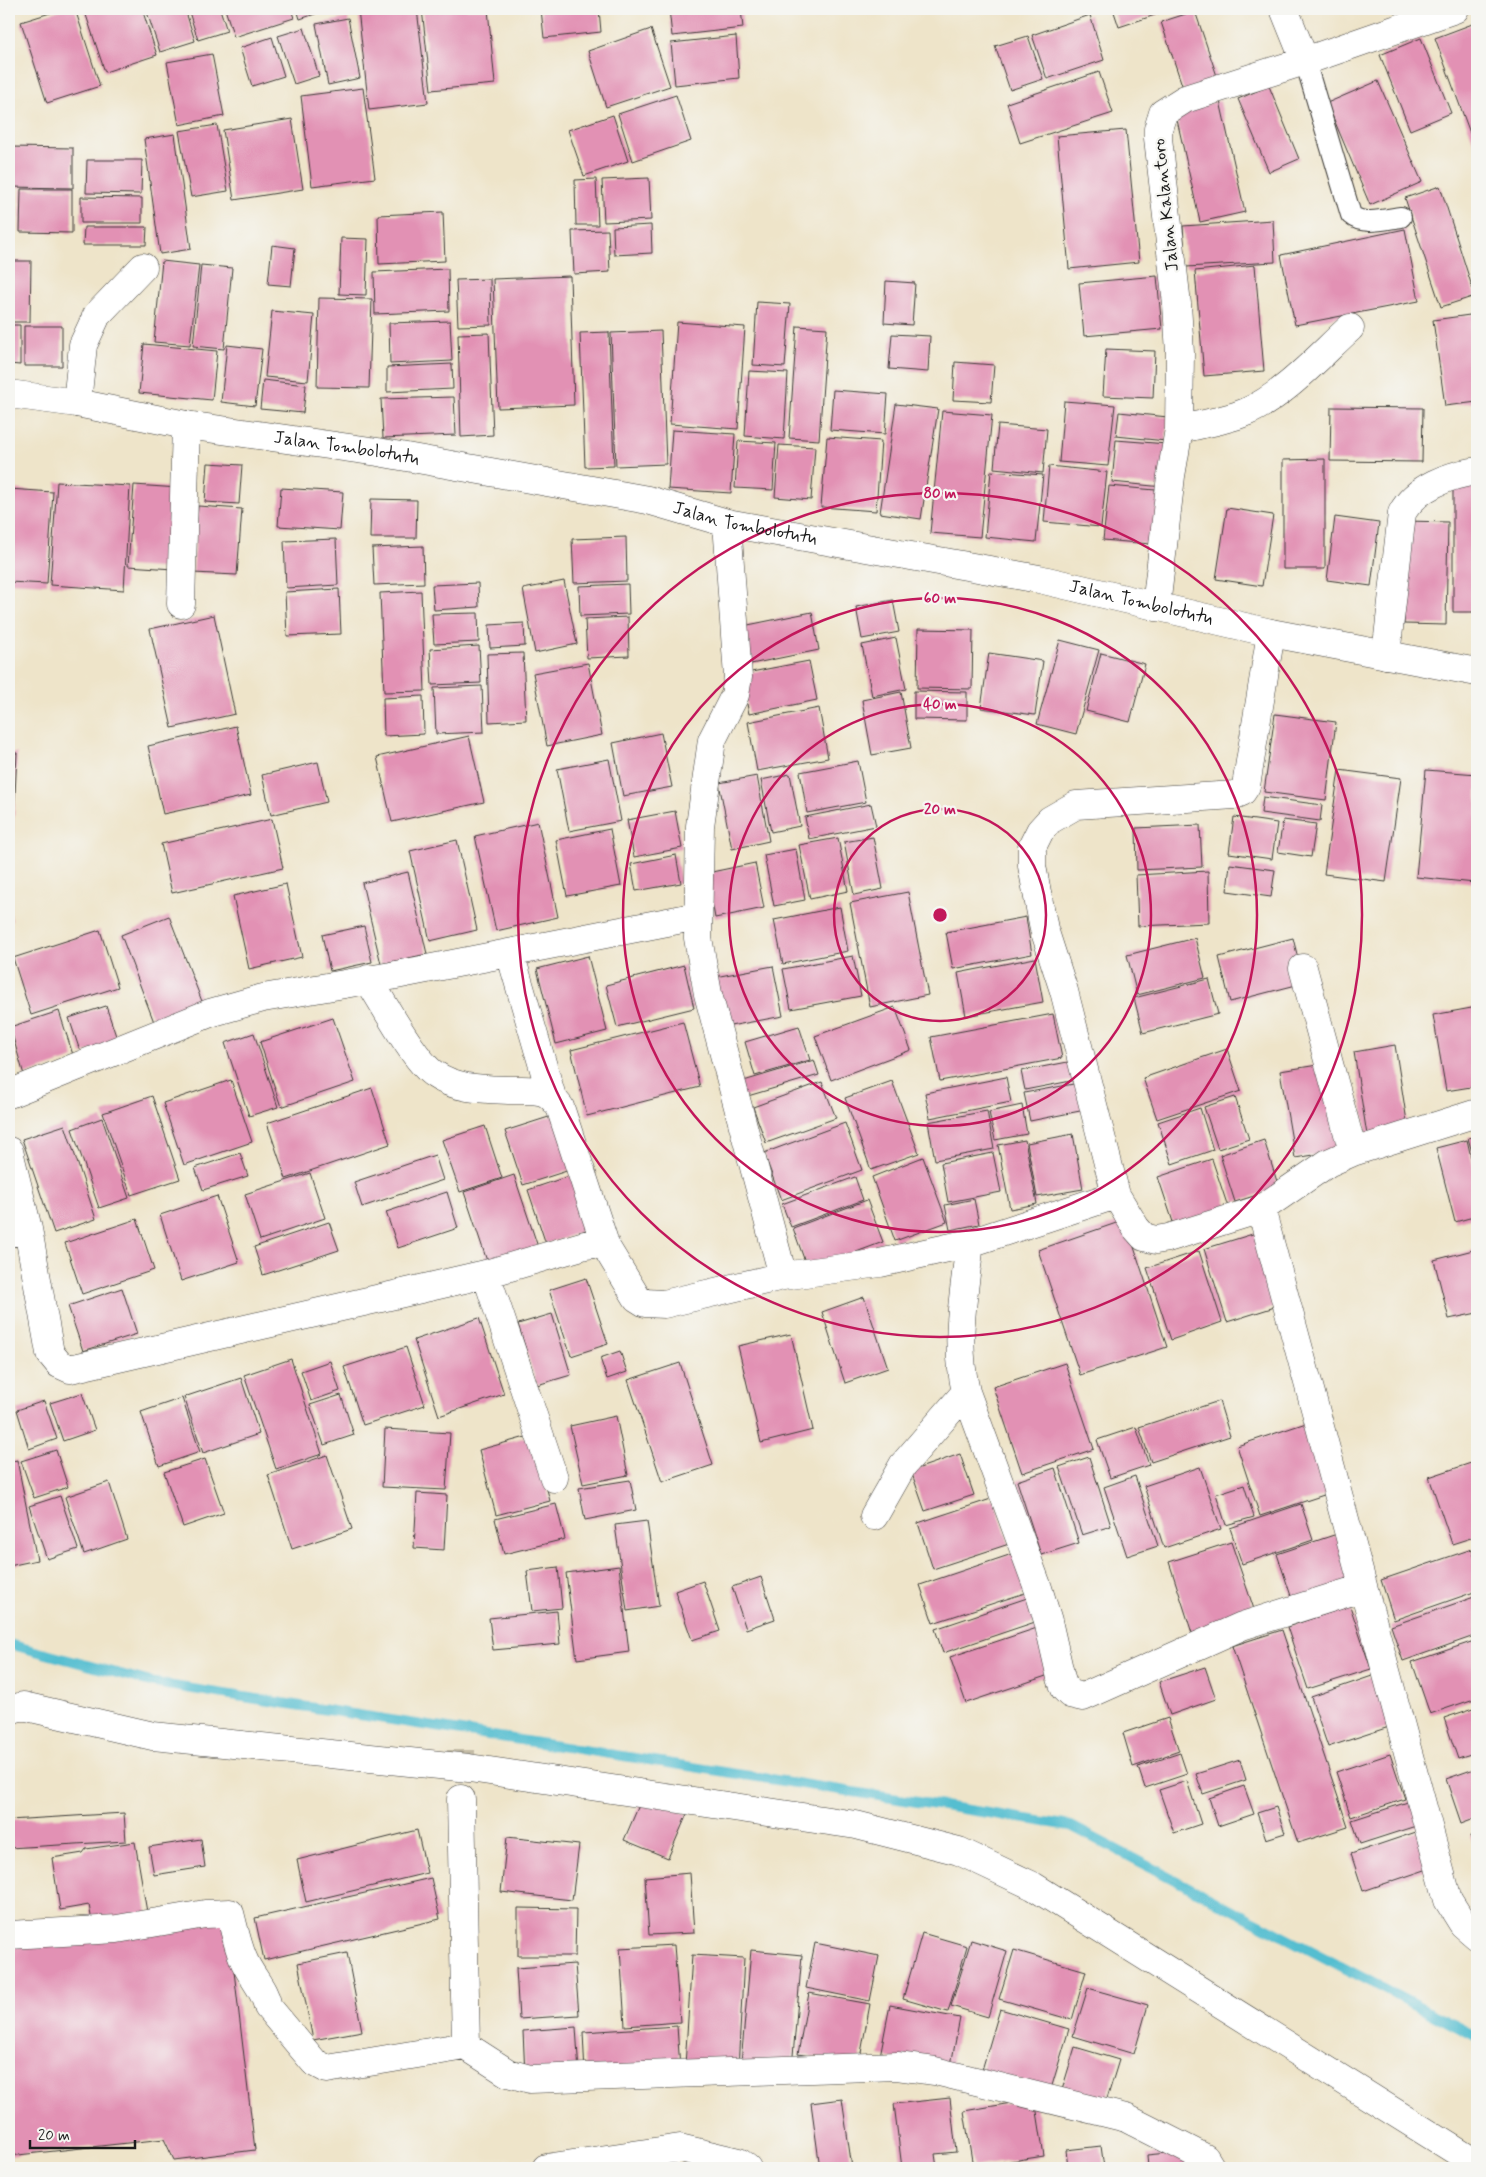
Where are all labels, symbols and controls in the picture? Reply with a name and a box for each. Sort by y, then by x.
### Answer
street label: Jalan Kalantoro [1147,137,1185,273]
street label: Jalan Tombolotutu [272,425,421,471]
text: 80 m [923,484,957,504]
street label: Jalan Tombolotutu [670,496,819,551]
street label: Jalan Tombolotutu [1067,574,1215,631]
text: 60 m [924,589,956,609]
text: 40 m [923,695,957,715]
text: 20 m [924,800,956,820]
centre of rings [931,906,949,924]
scale bar [30,2117,135,2149]
text: 20 m [38,2126,70,2146]

